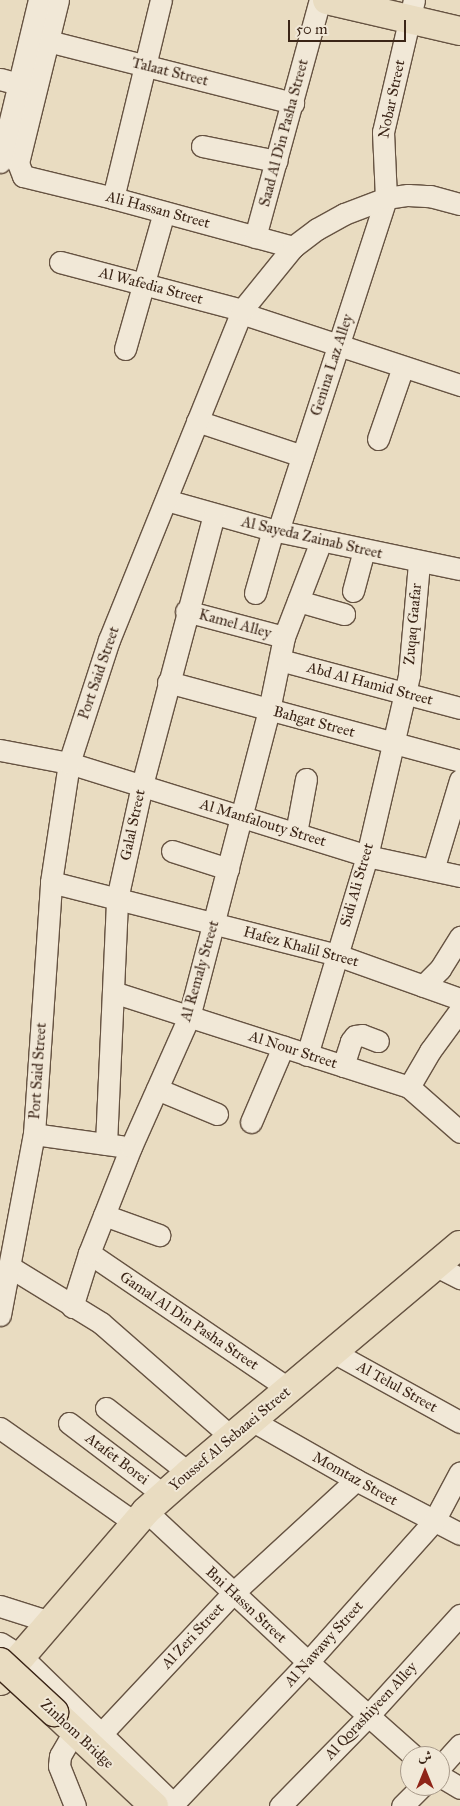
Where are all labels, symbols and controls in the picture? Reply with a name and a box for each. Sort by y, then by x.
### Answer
scale bar [290,10,408,42]
text: 50 m [296,20,328,38]
street label: Talaat Street [130,54,210,90]
street label: Saad Al Din Pasha Street [256,57,312,209]
street label: Nobar Street [375,58,409,140]
street label: Ali Hassan Street [104,187,212,233]
street label: Al Wafedia Street [97,263,205,309]
street label: Genina Laz Alley [307,312,357,418]
street label: Al Sayeda Zainab Street [240,513,384,563]
street label: Zuqaq Gaafar [400,582,426,666]
street label: Kamel Alley [197,606,273,642]
street label: Port Said Street [75,624,123,722]
street label: Abd Al Hamid Street [305,659,435,709]
street label: Bahgat Street [271,702,357,742]
street label: Galal Street [117,788,149,862]
street label: Al Manfalouty Street [198,795,328,851]
street label: Sidi Ali Street [336,841,378,929]
street label: Al Remaly Street [177,918,223,1024]
street label: Hafez Khalil Street [241,923,361,971]
street label: Port Said Street [26,1022,50,1120]
street label: Al Nour Street [247,1027,339,1073]
street label: Gamal Al Din Pasha Street [116,1268,262,1374]
street label: Al Telul Street [354,1358,440,1416]
street label: Youssef Al Sebaaei Street [166,1383,294,1495]
street label: Atafet Borei [82,1429,152,1489]
street label: Momtaz Street [309,1448,401,1510]
street label: Bni Hassn Street [202,1563,290,1647]
street label: Al Nawawy Street [281,1597,367,1691]
street label: Al Zeri Street [158,1599,228,1673]
street label: Al Qorashiyeen Alley [321,1658,421,1764]
street label: Zinhom Bridge [37,1695,117,1773]
north arrow [400,1746,450,1796]
text: ش [418,1748,432,1765]

